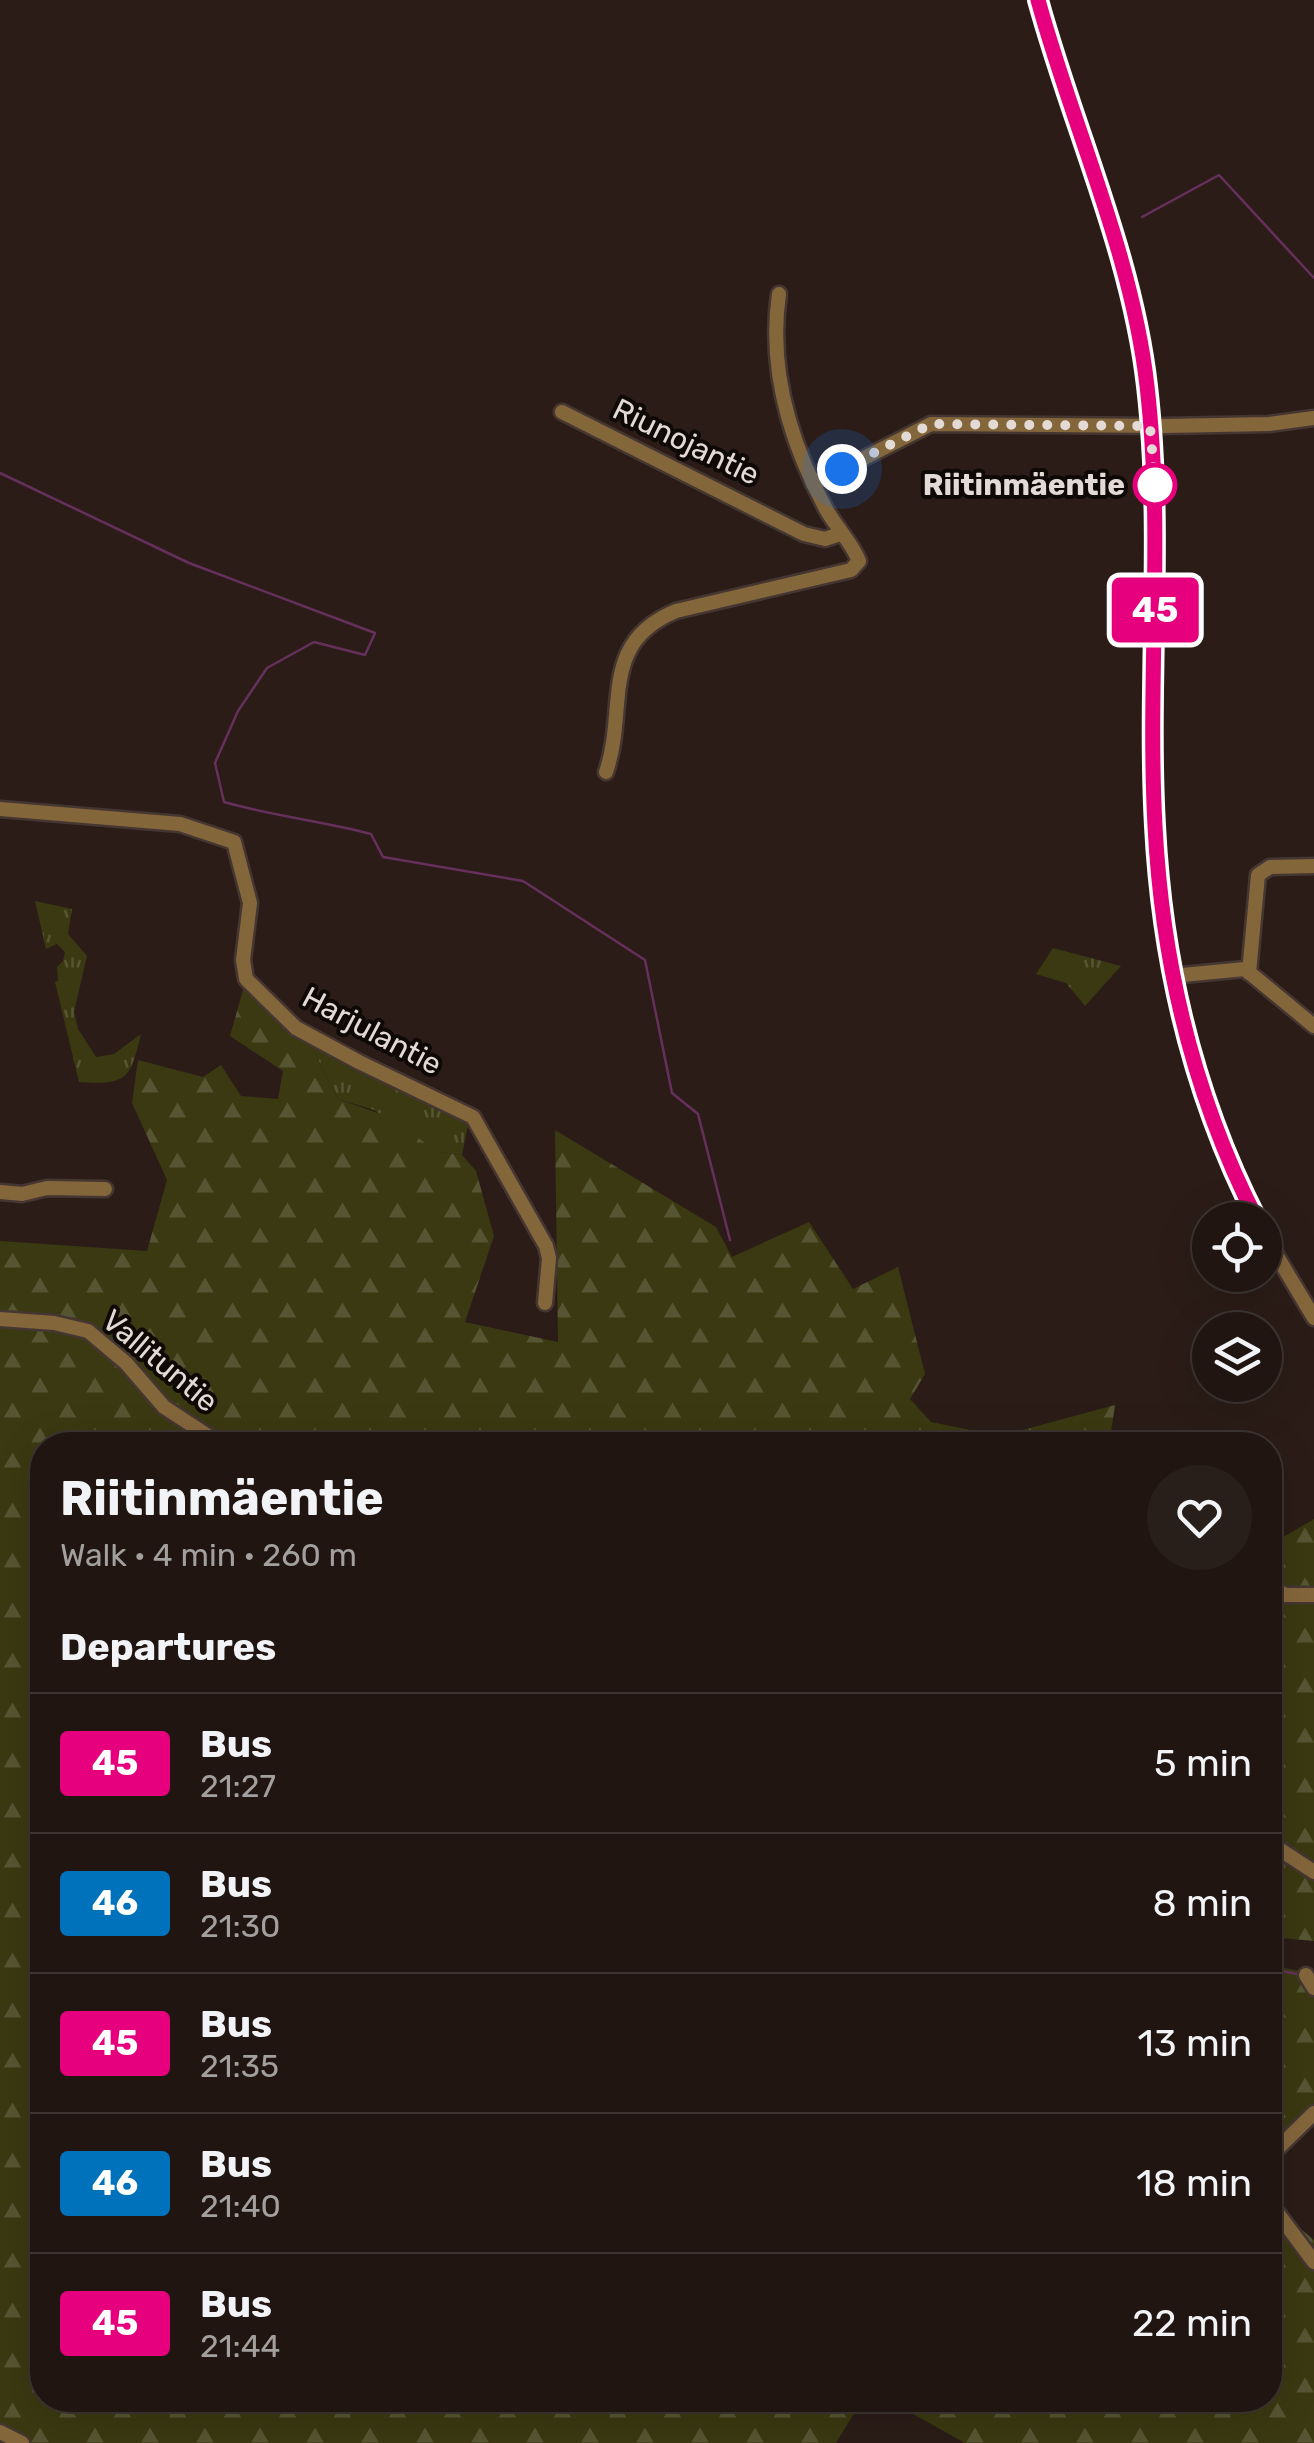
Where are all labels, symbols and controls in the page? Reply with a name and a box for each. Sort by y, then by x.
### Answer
street label: Riunojantie [607,391,765,493]
your location [817,444,867,494]
marker: Riitinmäentie [1134,464,1176,506]
place label: Riitinmäentie [923,467,1125,503]
line badge: 45 [1110,578,1200,642]
text: 45 [1132,589,1178,631]
street label: Harjulantie [296,979,448,1083]
map controls [1192,1202,1282,1402]
button: locate [1192,1202,1282,1292]
street label: Vallituntie [95,1302,225,1420]
button: layers [1192,1312,1282,1402]
button: heart [1147,1465,1252,1570]
text: Riitinmäentie [60,1470,384,1527]
text: Walk · 4 min · 260 m [60,1536,357,1574]
text: Departures [60,1624,276,1670]
text: Bus [200,1721,272,1767]
text: 5 min [1154,1740,1252,1786]
text: 45 [92,1742,138,1784]
text: 21:27 [200,1767,276,1805]
text: Bus [200,1861,272,1907]
text: 8 min [1153,1880,1252,1926]
text: 46 [92,1882,138,1924]
text: 21:30 [200,1907,280,1945]
text: Bus [200,2001,272,2047]
text: 13 min [1138,2020,1252,2066]
text: 45 [92,2022,138,2064]
text: 21:35 [200,2047,279,2085]
text: Bus [200,2141,272,2187]
text: 18 min [1136,2160,1252,2206]
text: 46 [92,2162,138,2204]
text: 21:40 [200,2187,281,2225]
text: Bus [200,2281,272,2327]
text: 22 min [1132,2300,1252,2346]
text: 45 [92,2302,138,2344]
text: 21:44 [200,2327,280,2365]

